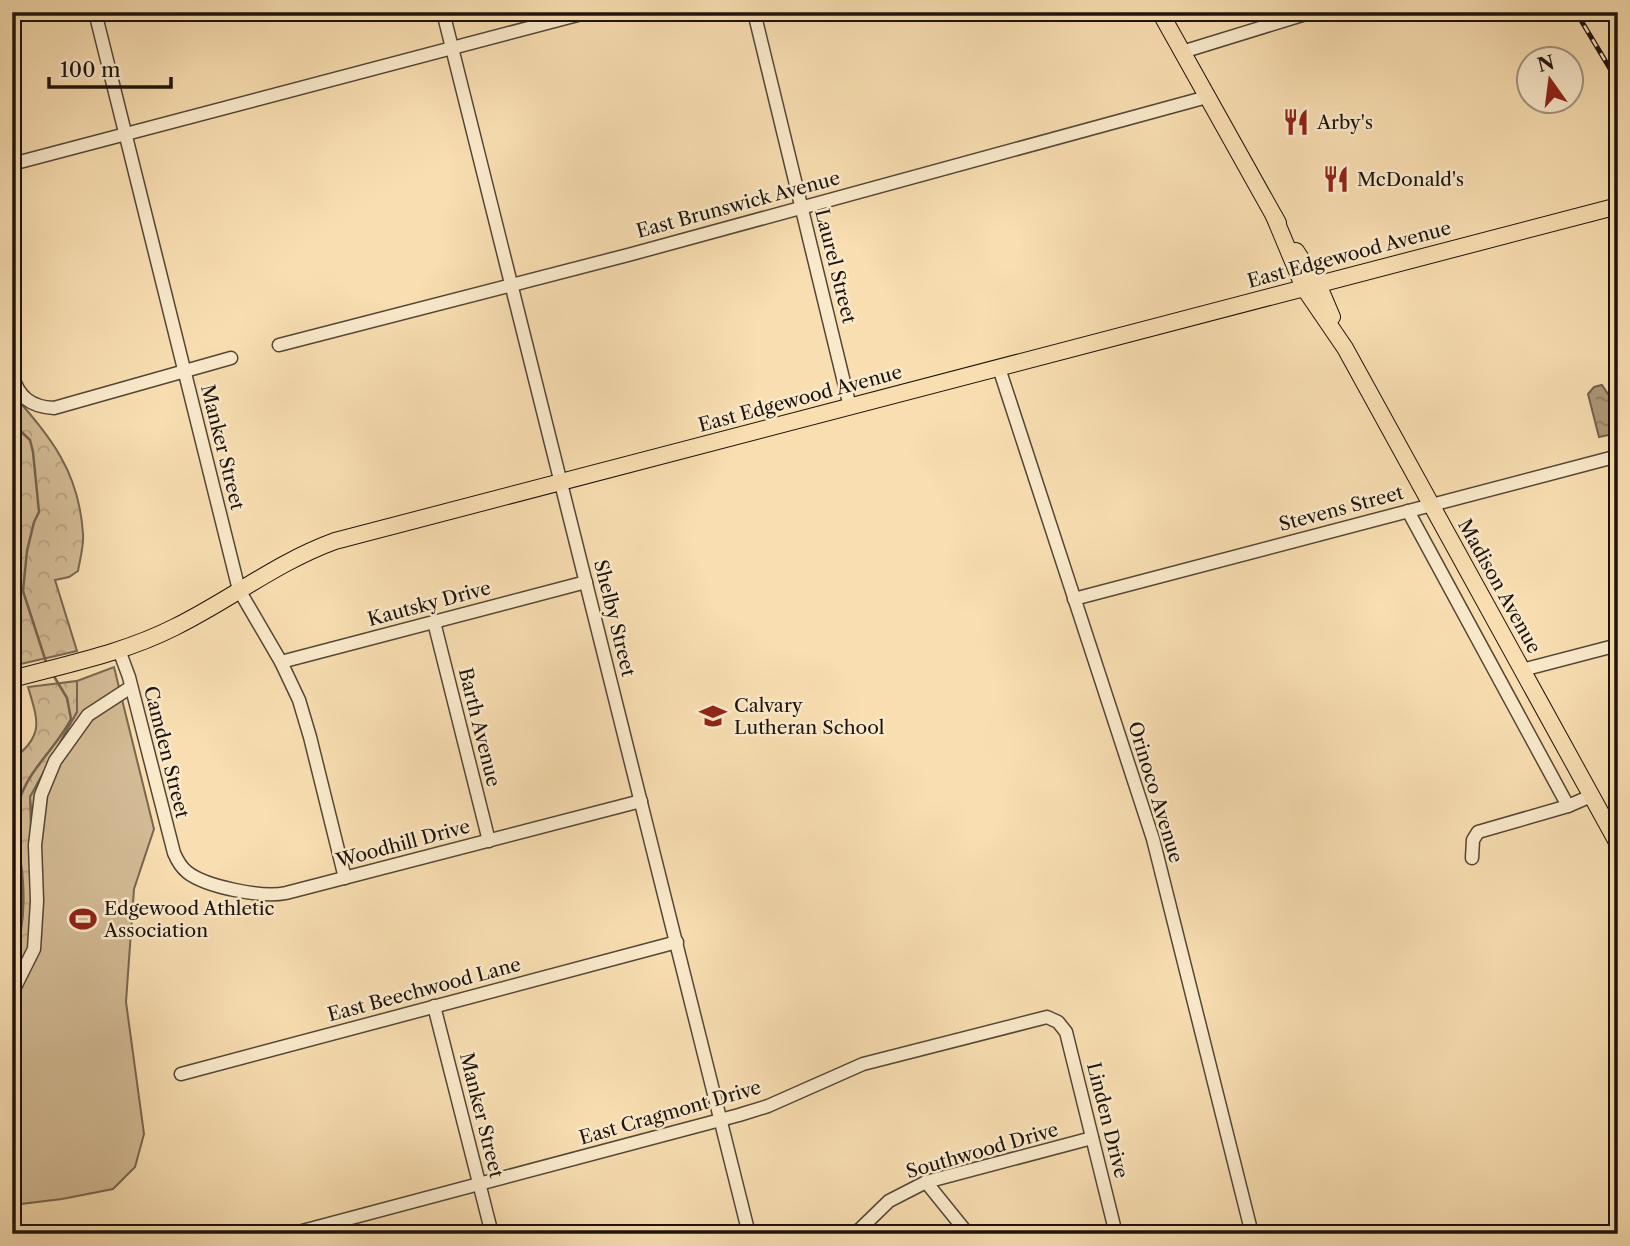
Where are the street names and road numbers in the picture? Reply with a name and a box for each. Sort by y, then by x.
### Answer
street label: East Brunswick Avenue [634,166,842,243]
street label: Laurel Street [810,207,861,326]
street label: East Edgewood Avenue [1245,216,1454,293]
street label: East Edgewood Avenue [696,360,905,437]
street label: Manker Street [196,382,249,512]
street label: Stevens Street [1276,481,1406,536]
street label: Madison Avenue [1453,515,1546,657]
street label: Shelby Street [589,557,640,679]
street label: Kautsky Drive [365,576,493,631]
street label: Barth Avenue [454,665,505,789]
street label: Camden Street [139,684,194,821]
street label: Orinoco Avenue [1123,719,1188,866]
street label: Woodhill Drive [333,815,473,873]
street label: East Beechwood Lane [325,953,523,1026]
street label: Manker Street [455,1050,508,1180]
street label: Linden Drive [1082,1060,1133,1180]
street label: East Cragmont Drive [577,1076,764,1149]
street label: Southwood Drive [903,1118,1061,1183]

